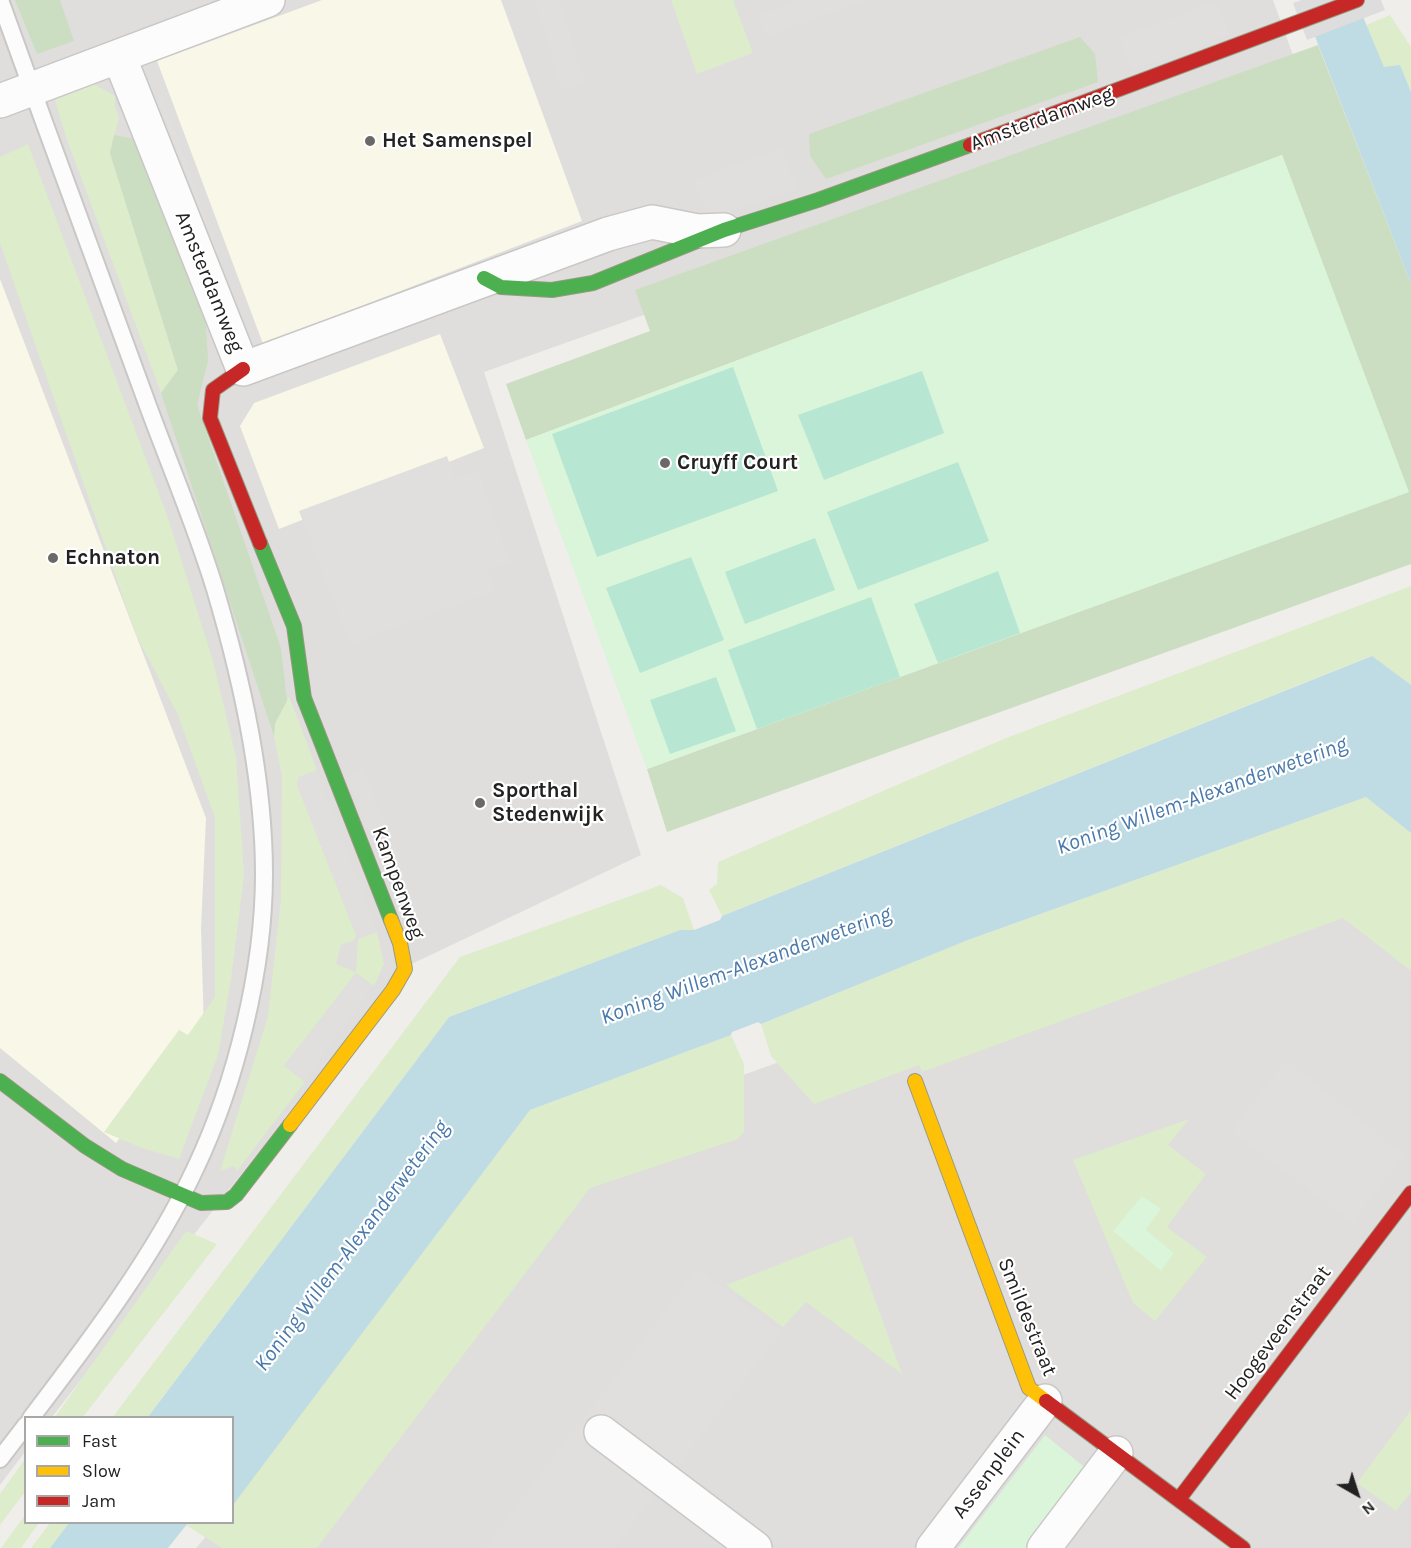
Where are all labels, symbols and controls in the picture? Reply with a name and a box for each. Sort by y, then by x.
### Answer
street label: Amsterdamweg [967,81,1117,157]
place label: Het Samenspel [382,128,533,154]
marker: Het Samenspel [363,134,377,148]
street label: Amsterdamweg [169,208,249,356]
place label: Cruyff Court [677,450,798,476]
marker: Cruyff Court [658,456,672,470]
place label: Echnaton [65,545,160,571]
marker: Echnaton [46,551,60,565]
water label: Koning Willem-Alexanderwetering [1053,731,1351,861]
place label: Sporthal Stedenwijk [492,778,604,828]
marker: Sporthal Stedenwijk [473,796,487,810]
street label: Kampenweg [366,823,430,943]
water label: Koning Willem-Alexanderwetering [597,901,895,1031]
water label: Koning Willem-Alexanderwetering [249,1115,455,1377]
street label: Smildestraat [992,1254,1062,1380]
street label: Hoogeveenstraat [1219,1261,1337,1405]
legend [24,1416,234,1524]
street label: Assenplein [947,1424,1031,1524]
text: Fast [82,1430,117,1452]
text: Slow [82,1460,121,1482]
north arrow [1327,1464,1387,1524]
text: Jam [82,1490,116,1512]
text: N [1358,1497,1379,1519]

